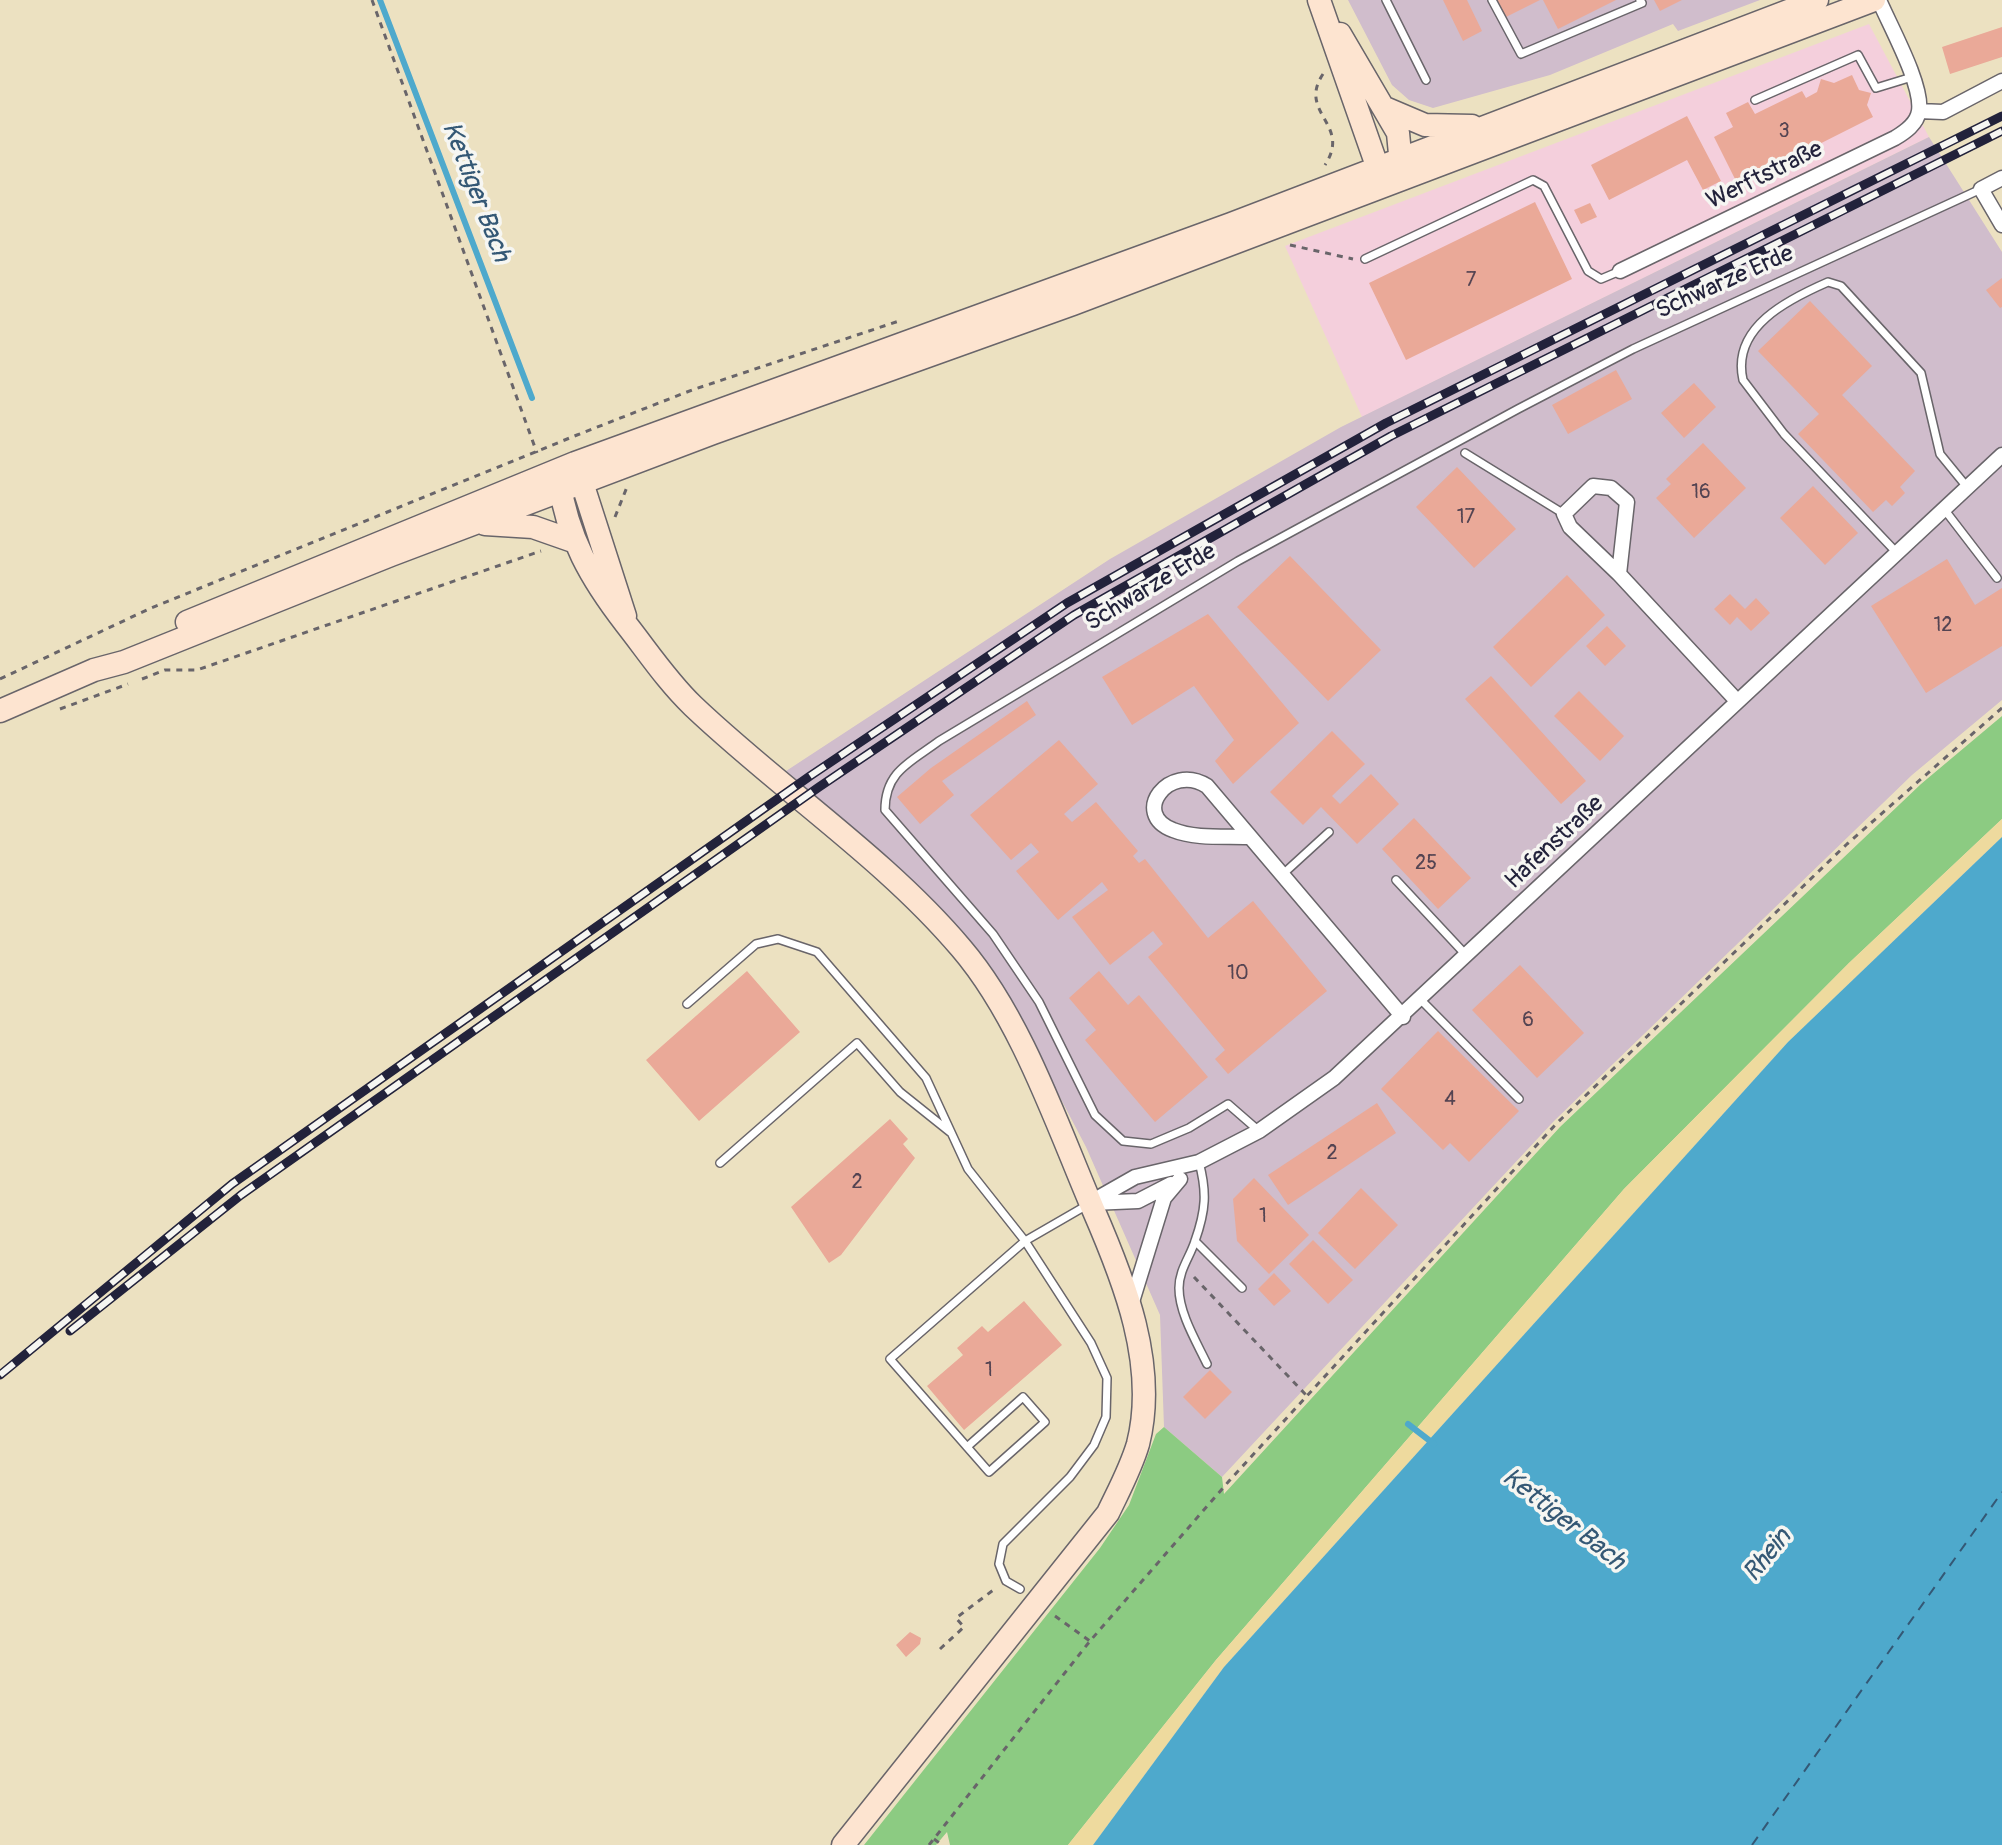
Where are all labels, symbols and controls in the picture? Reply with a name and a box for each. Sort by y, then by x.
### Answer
water label: Kettiger Bach [434,118,516,266]
house number: 3 [1778,120,1790,144]
street label: Werftstraße [1702,136,1828,216]
street label: Schwarze Erde [1652,240,1798,326]
house number: 7 [1466,269,1476,293]
house number: 16 [1691,481,1711,505]
house number: 17 [1457,506,1475,530]
street label: Schwarze Erde [1080,538,1222,638]
house number: 12 [1934,614,1952,638]
street label: Hafenstraße [1500,790,1610,896]
house number: 25 [1415,852,1437,876]
house number: 10 [1227,962,1249,986]
house number: 6 [1522,1009,1534,1033]
house number: 4 [1444,1088,1456,1112]
house number: 2 [1326,1142,1338,1166]
house number: 2 [851,1171,863,1195]
house number: 1 [1259,1205,1267,1229]
house number: 1 [985,1359,993,1383]
water label: Kettiger Bach [1495,1462,1631,1578]
water label: Rhein [1737,1523,1799,1589]

